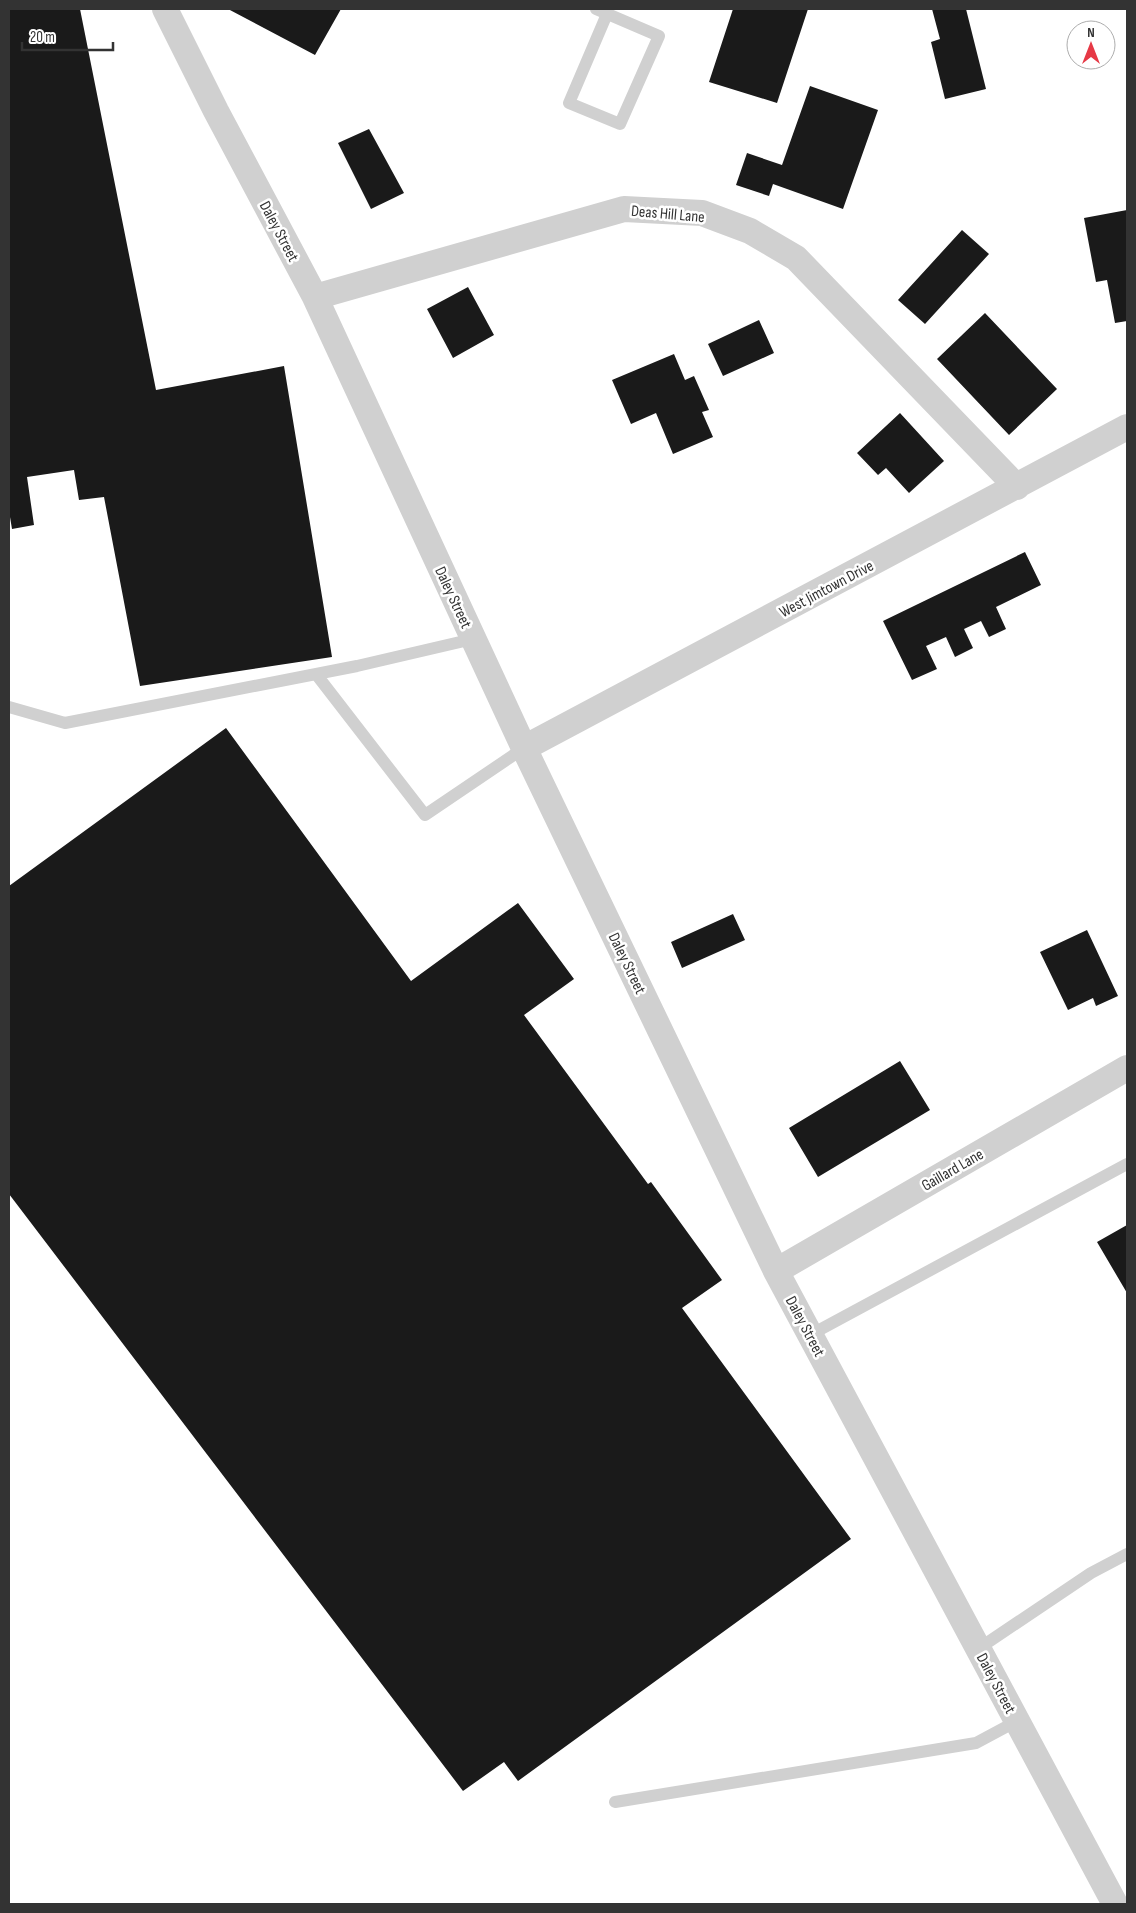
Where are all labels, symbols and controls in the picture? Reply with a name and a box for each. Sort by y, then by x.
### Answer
scale bar [22,20,114,52]
north arrow [1066,20,1116,70]
text: N [1087,24,1095,41]
text: 20 m [30,28,55,47]
street label: Daley Street [255,198,303,265]
street label: Deas Hill Lane [630,202,705,227]
street label: West Jimtown Drive [776,557,877,622]
street label: Daley Street [430,564,475,632]
street label: Daley Street [604,930,650,997]
street label: Gaillard Lane [919,1145,987,1196]
street label: Daley Street [781,1293,829,1360]
street label: Daley Street [972,1650,1020,1717]

